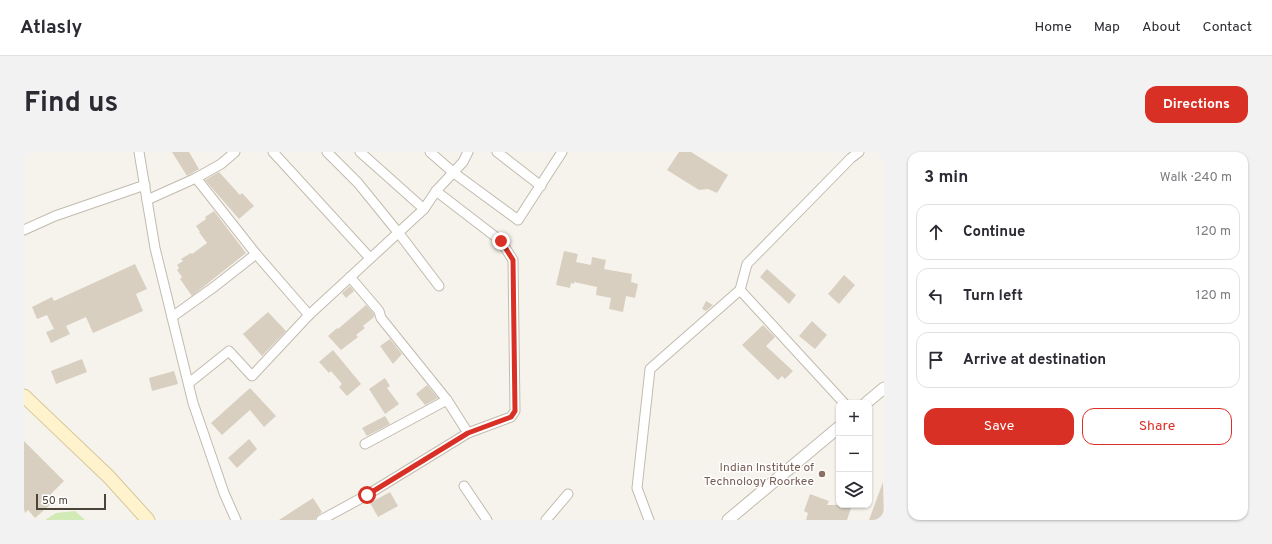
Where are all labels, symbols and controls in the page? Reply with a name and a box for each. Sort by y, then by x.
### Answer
text: Atlasly [20,16,82,40]
text: Home [1035,19,1072,36]
text: Map [1094,19,1120,36]
text: About [1142,19,1181,36]
text: Contact [1203,19,1252,36]
text: Find us [24,86,118,122]
button: Directions [1145,86,1248,123]
text: 3 min [924,167,968,189]
text: Walk · 240 m [1160,170,1232,186]
icon: ahead [925,221,947,243]
text: Continue [963,223,1025,242]
text: 120 m [1196,224,1231,240]
route end [492,232,510,250]
icon: left [925,285,947,307]
text: Turn left [963,287,1023,306]
text: 120 m [1196,288,1231,304]
icon: arrive [925,349,947,371]
text: Arrive at destination [963,351,1106,370]
map controls [836,400,872,508]
button: + [836,400,872,436]
button: Save [924,408,1074,445]
button: Share [1082,408,1232,445]
button: − [836,436,872,472]
place label: Indian Institute of Technology Roorkee [704,460,814,490]
marker: Indian Institute of Technology Roorkee [817,469,827,479]
button: layers [836,472,872,508]
route start [358,486,376,504]
scale bar [36,492,106,511]
text: 50 m [42,494,68,508]

